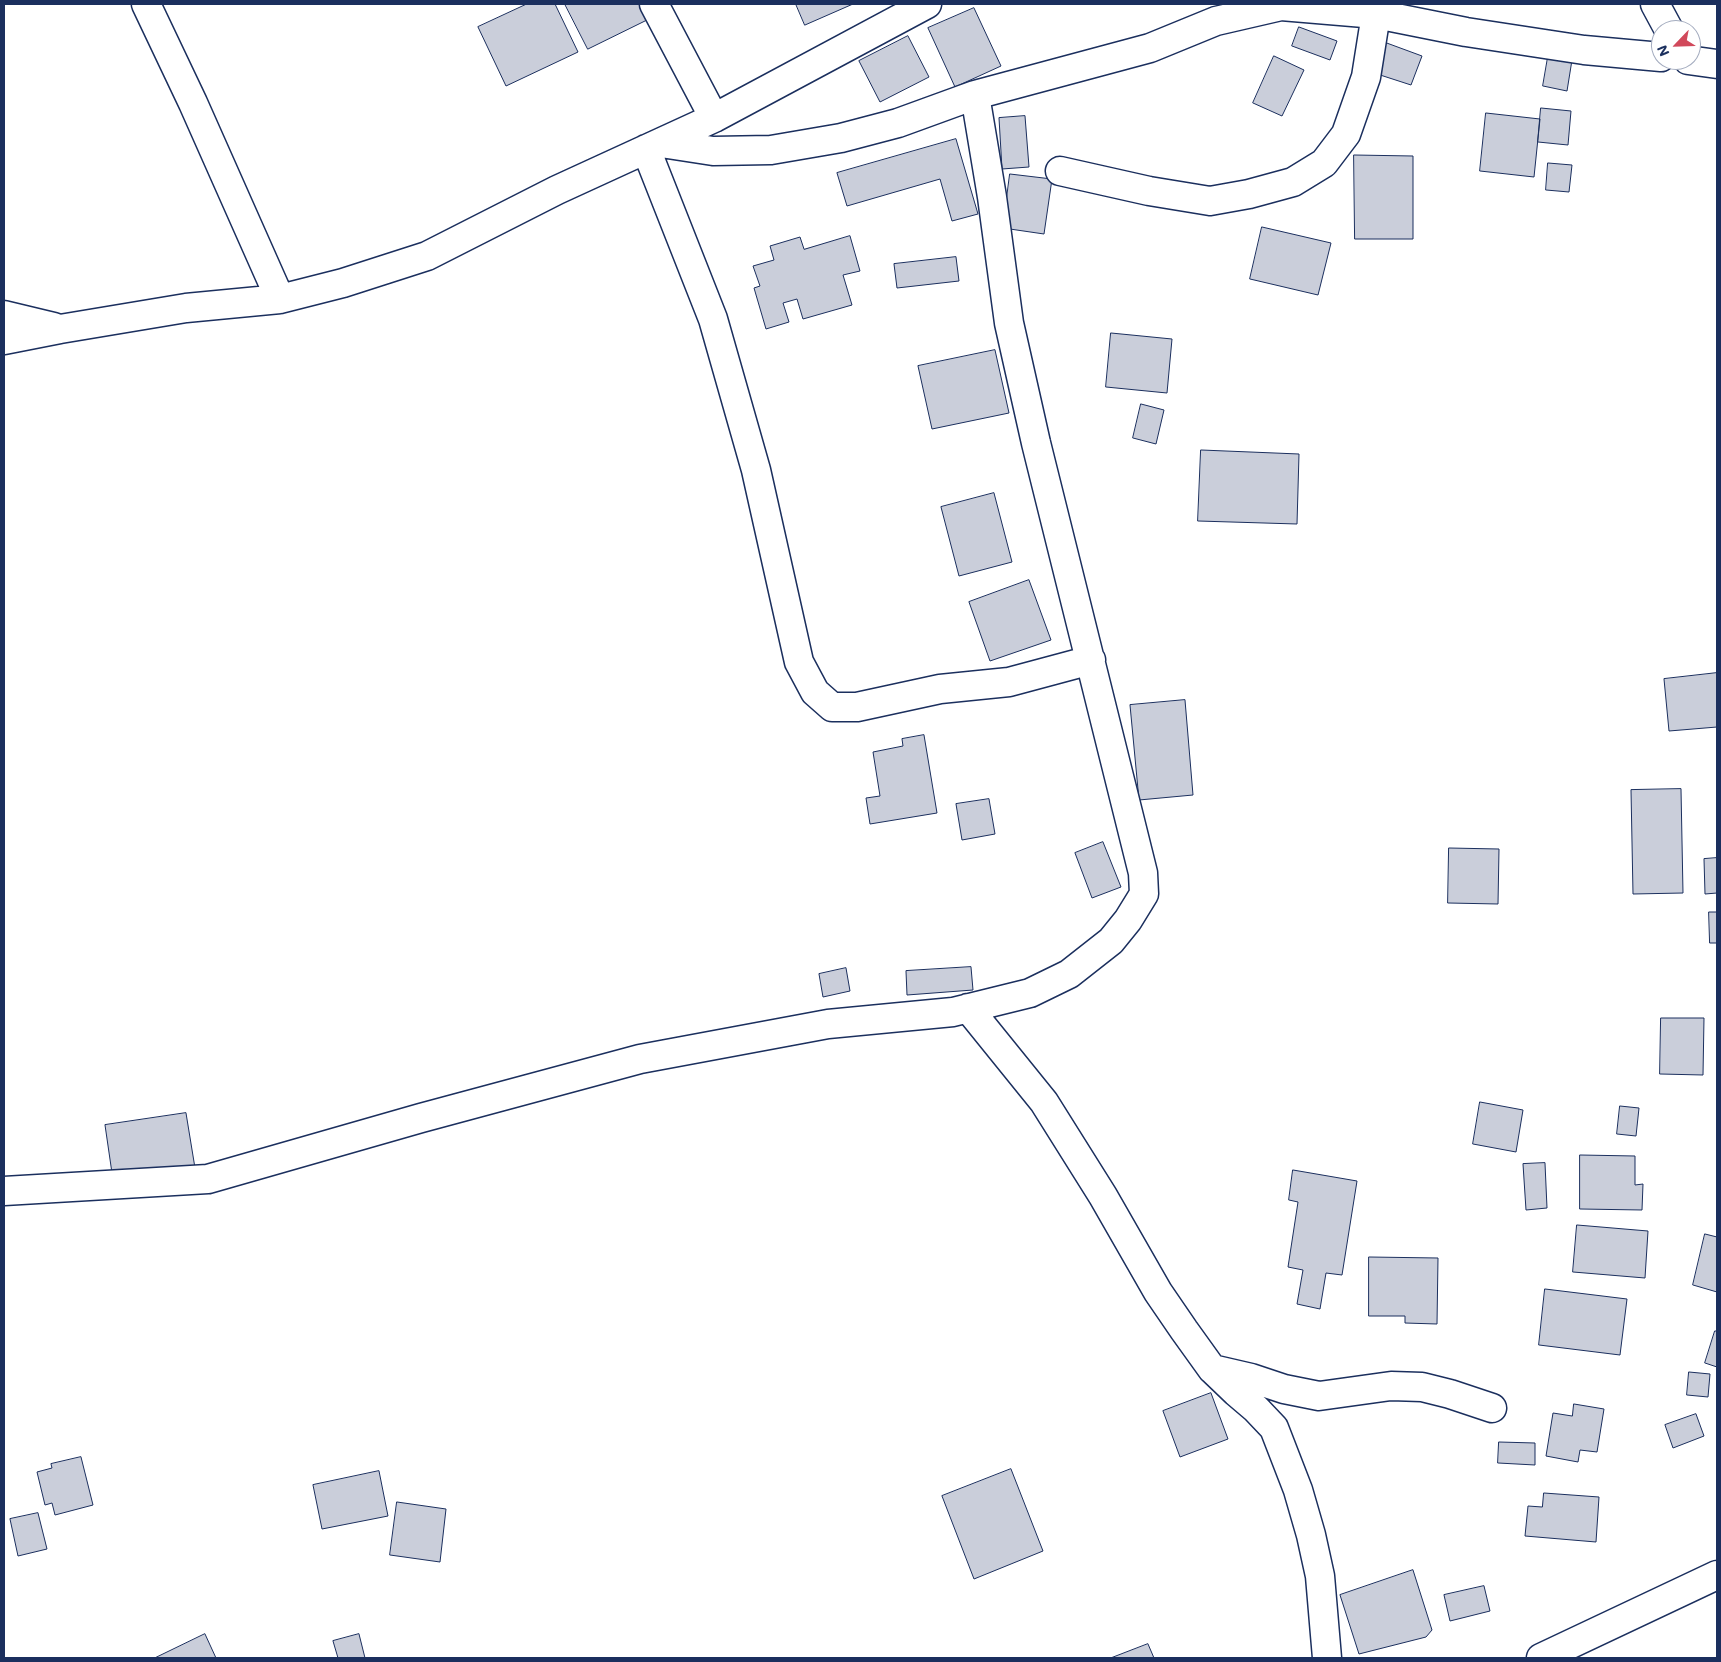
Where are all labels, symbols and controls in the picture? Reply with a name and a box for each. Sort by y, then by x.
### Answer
north arrow [1651,20,1701,70]
text: N [1652,42,1674,60]

